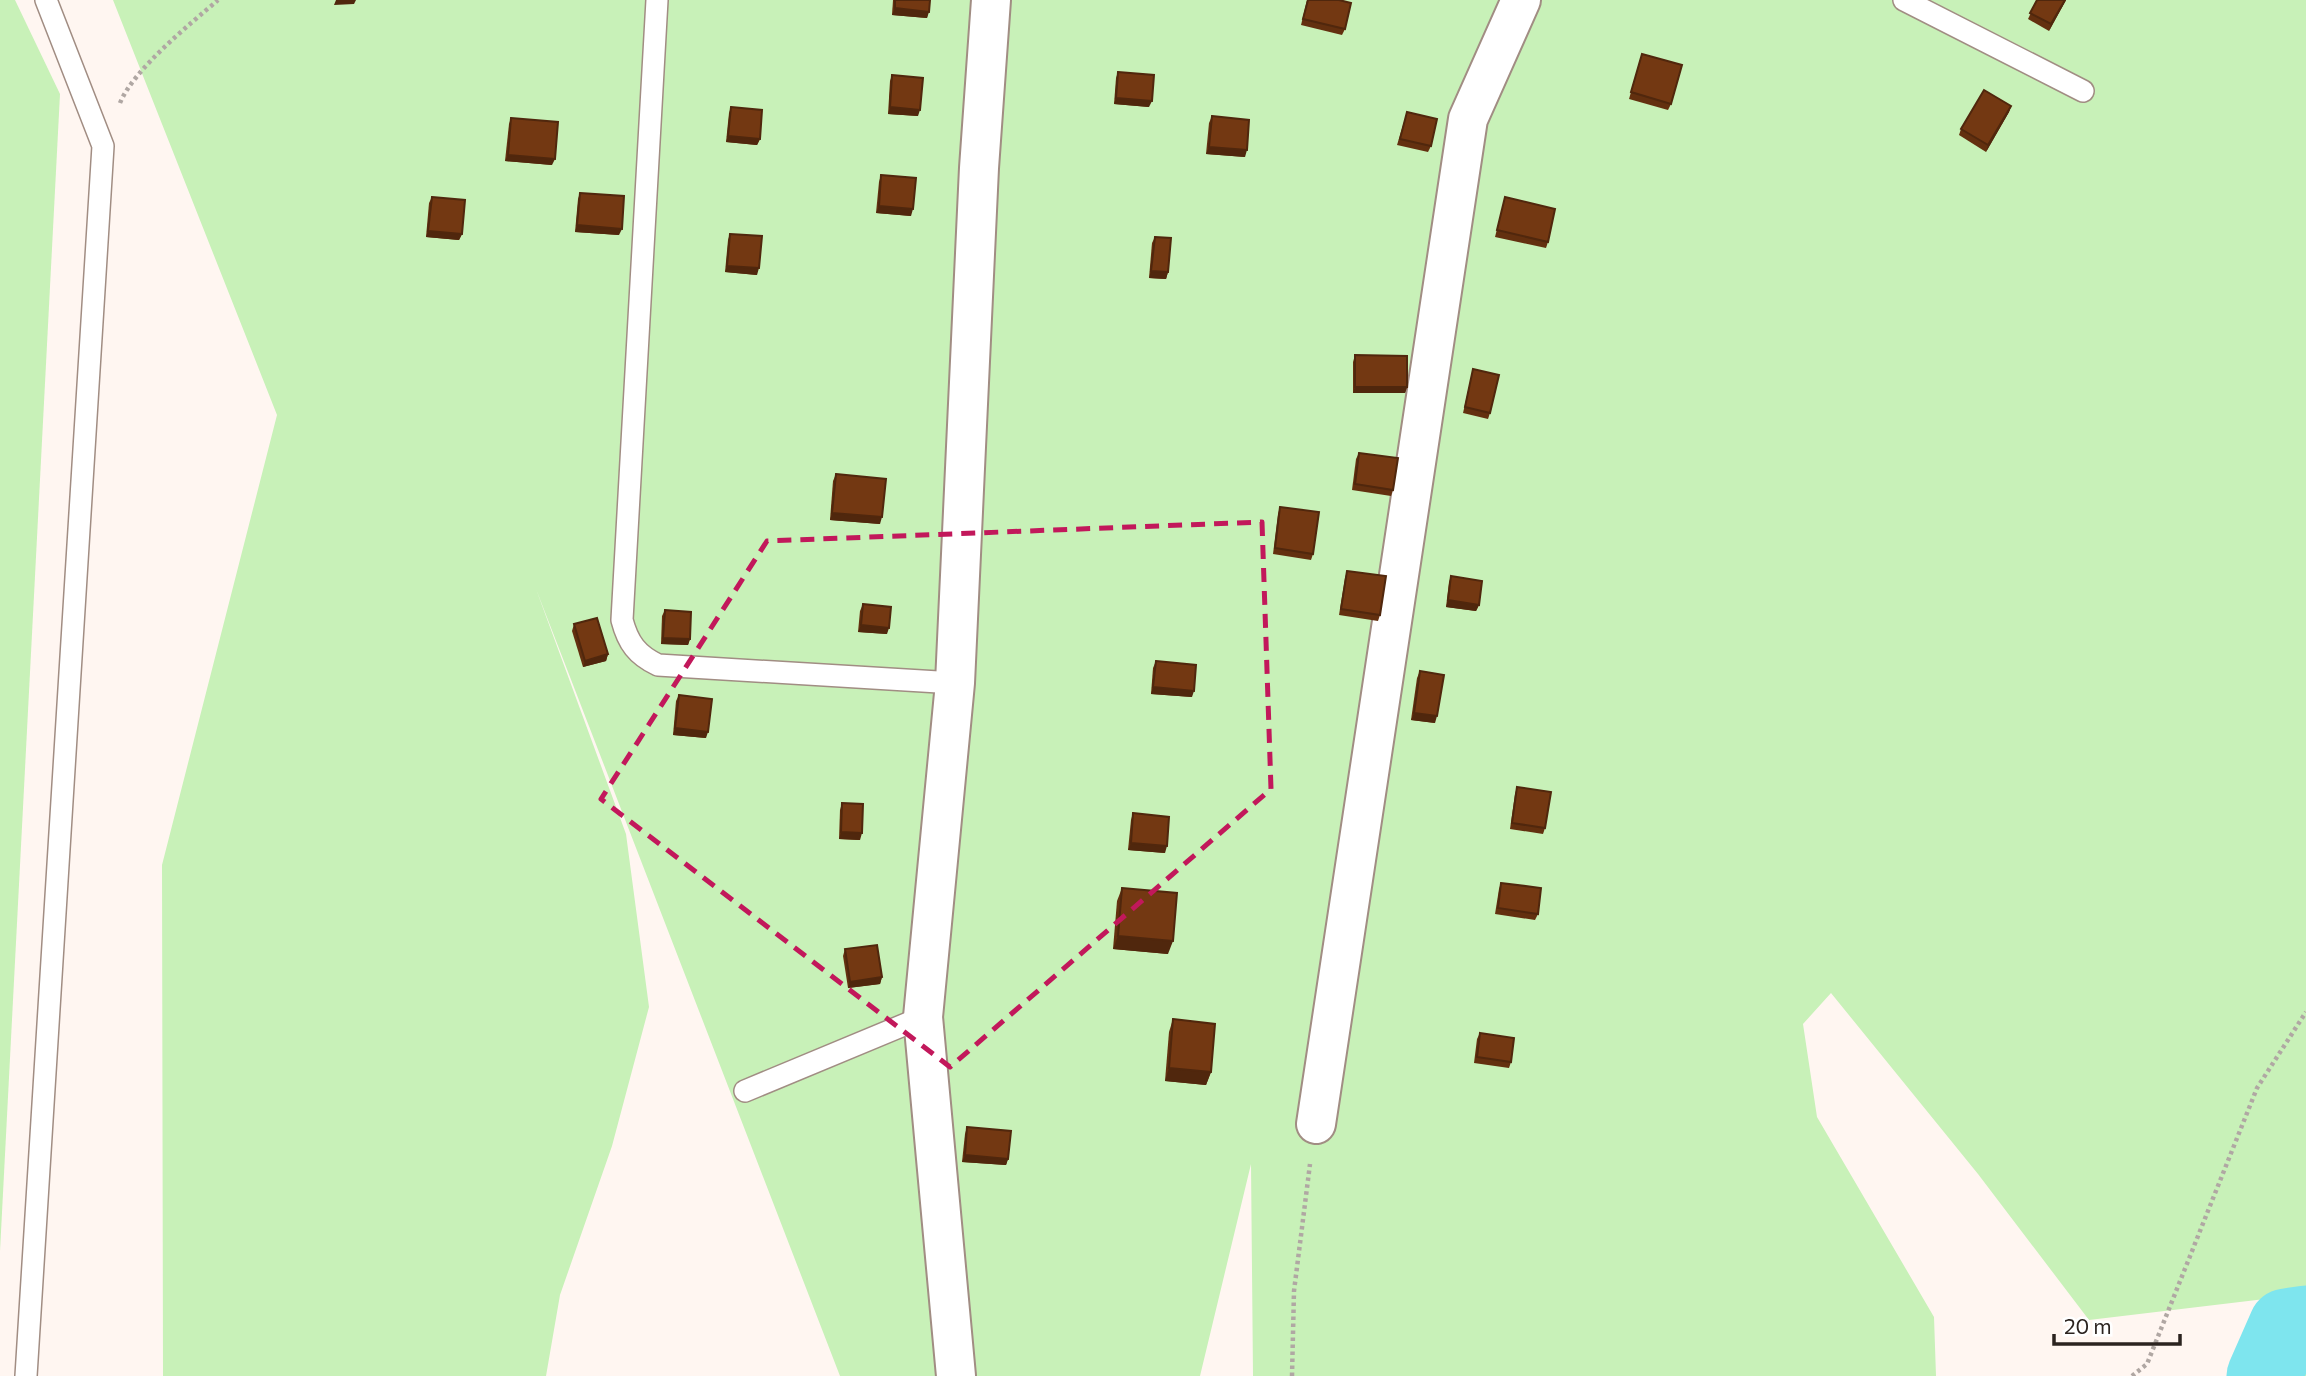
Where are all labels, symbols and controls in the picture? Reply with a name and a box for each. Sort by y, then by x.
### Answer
scale bar [2054,1302,2180,1346]
text: 20 m [2064,1313,2112,1338]

